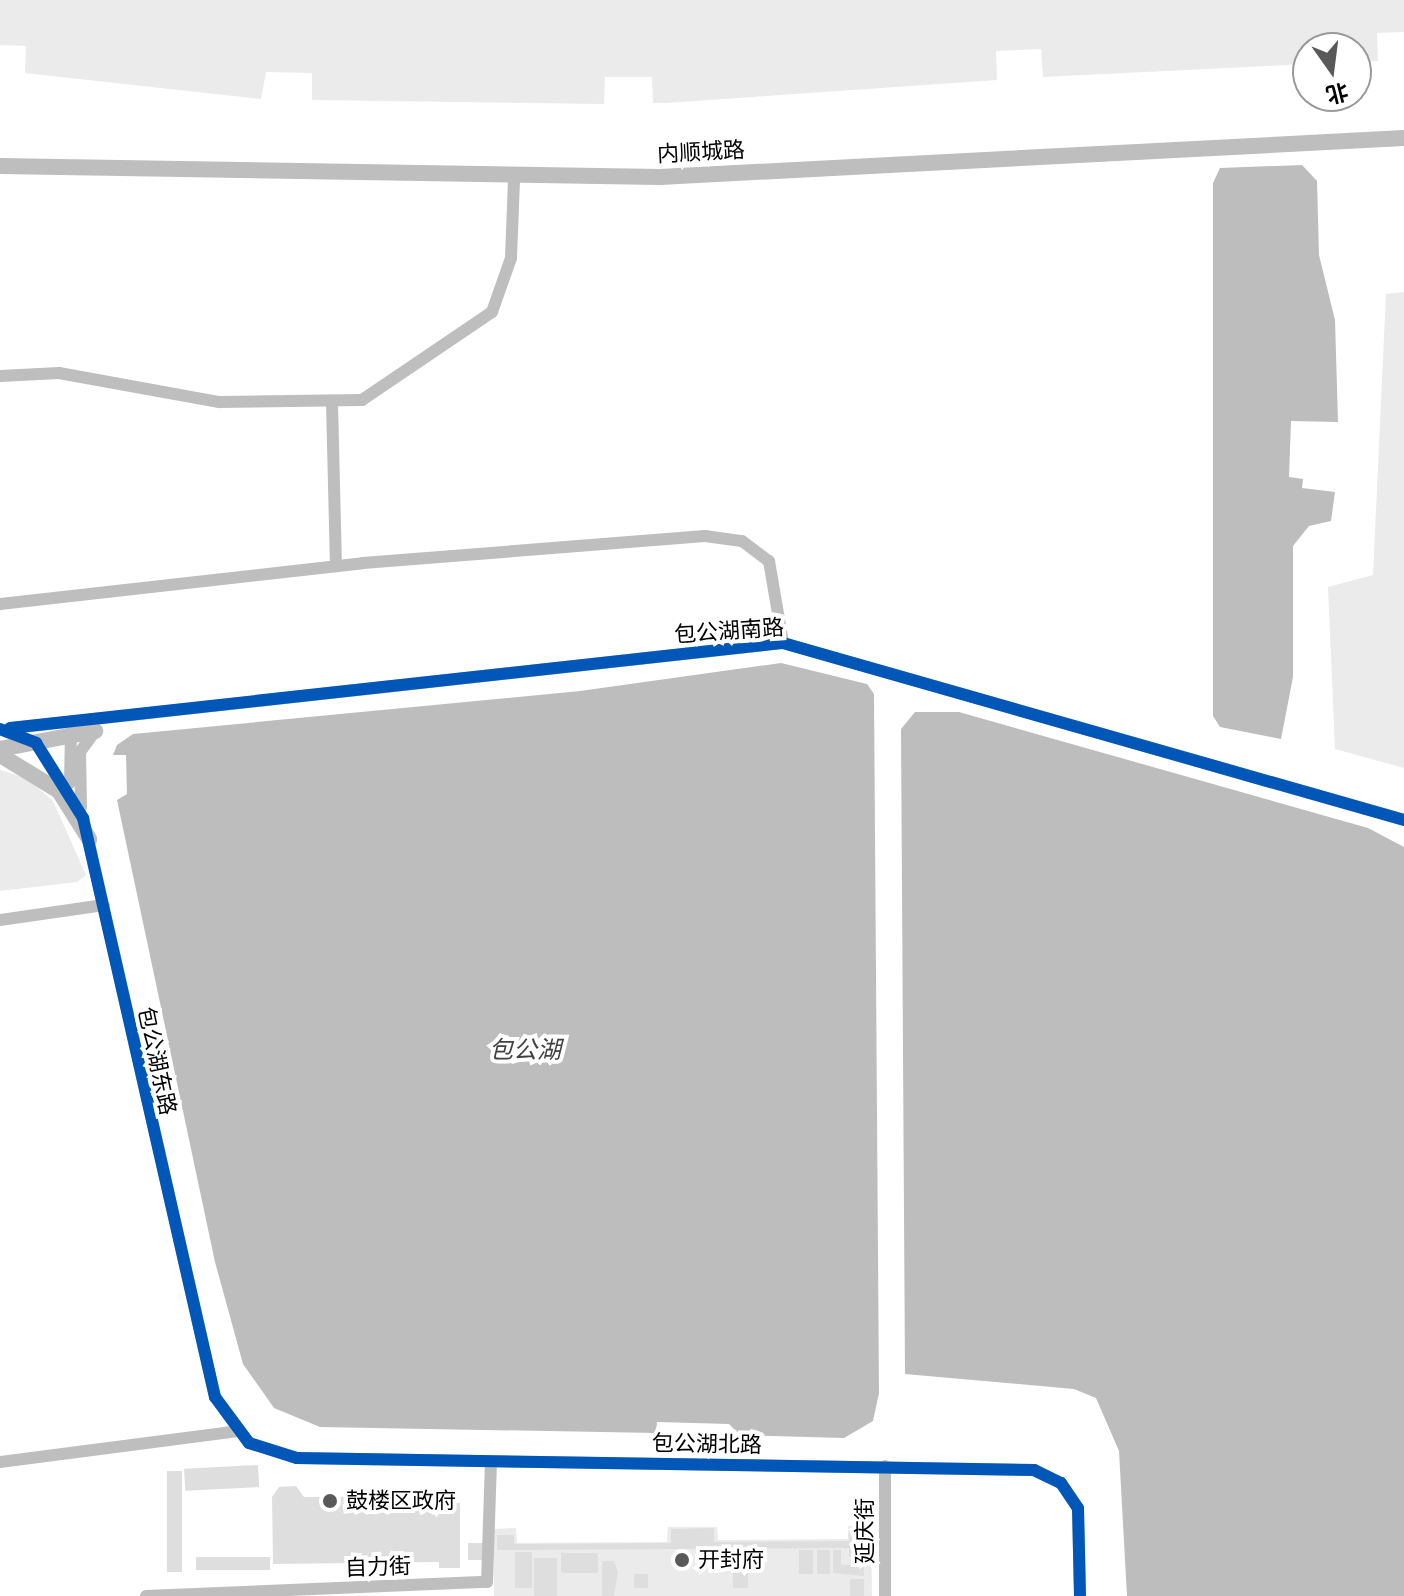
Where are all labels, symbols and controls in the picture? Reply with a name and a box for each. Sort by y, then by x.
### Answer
north arrow [1292,32,1372,112]
text: 北 [1324,78,1351,109]
street label: 内顺城路 [656,137,746,167]
street label: 包公湖南路 [673,614,785,648]
street label: 包公湖东路 [133,1004,181,1118]
water label: 包公湖 [489,1036,561,1064]
street label: 包公湖北路 [652,1430,762,1458]
place label: 鼓楼区政府 [346,1488,456,1514]
marker: 鼓楼区政府 [321,1492,339,1510]
street label: 延庆街 [852,1498,878,1564]
place label: 开封府 [698,1547,764,1573]
marker: 开封府 [673,1551,691,1569]
street label: 自力街 [345,1553,411,1581]

